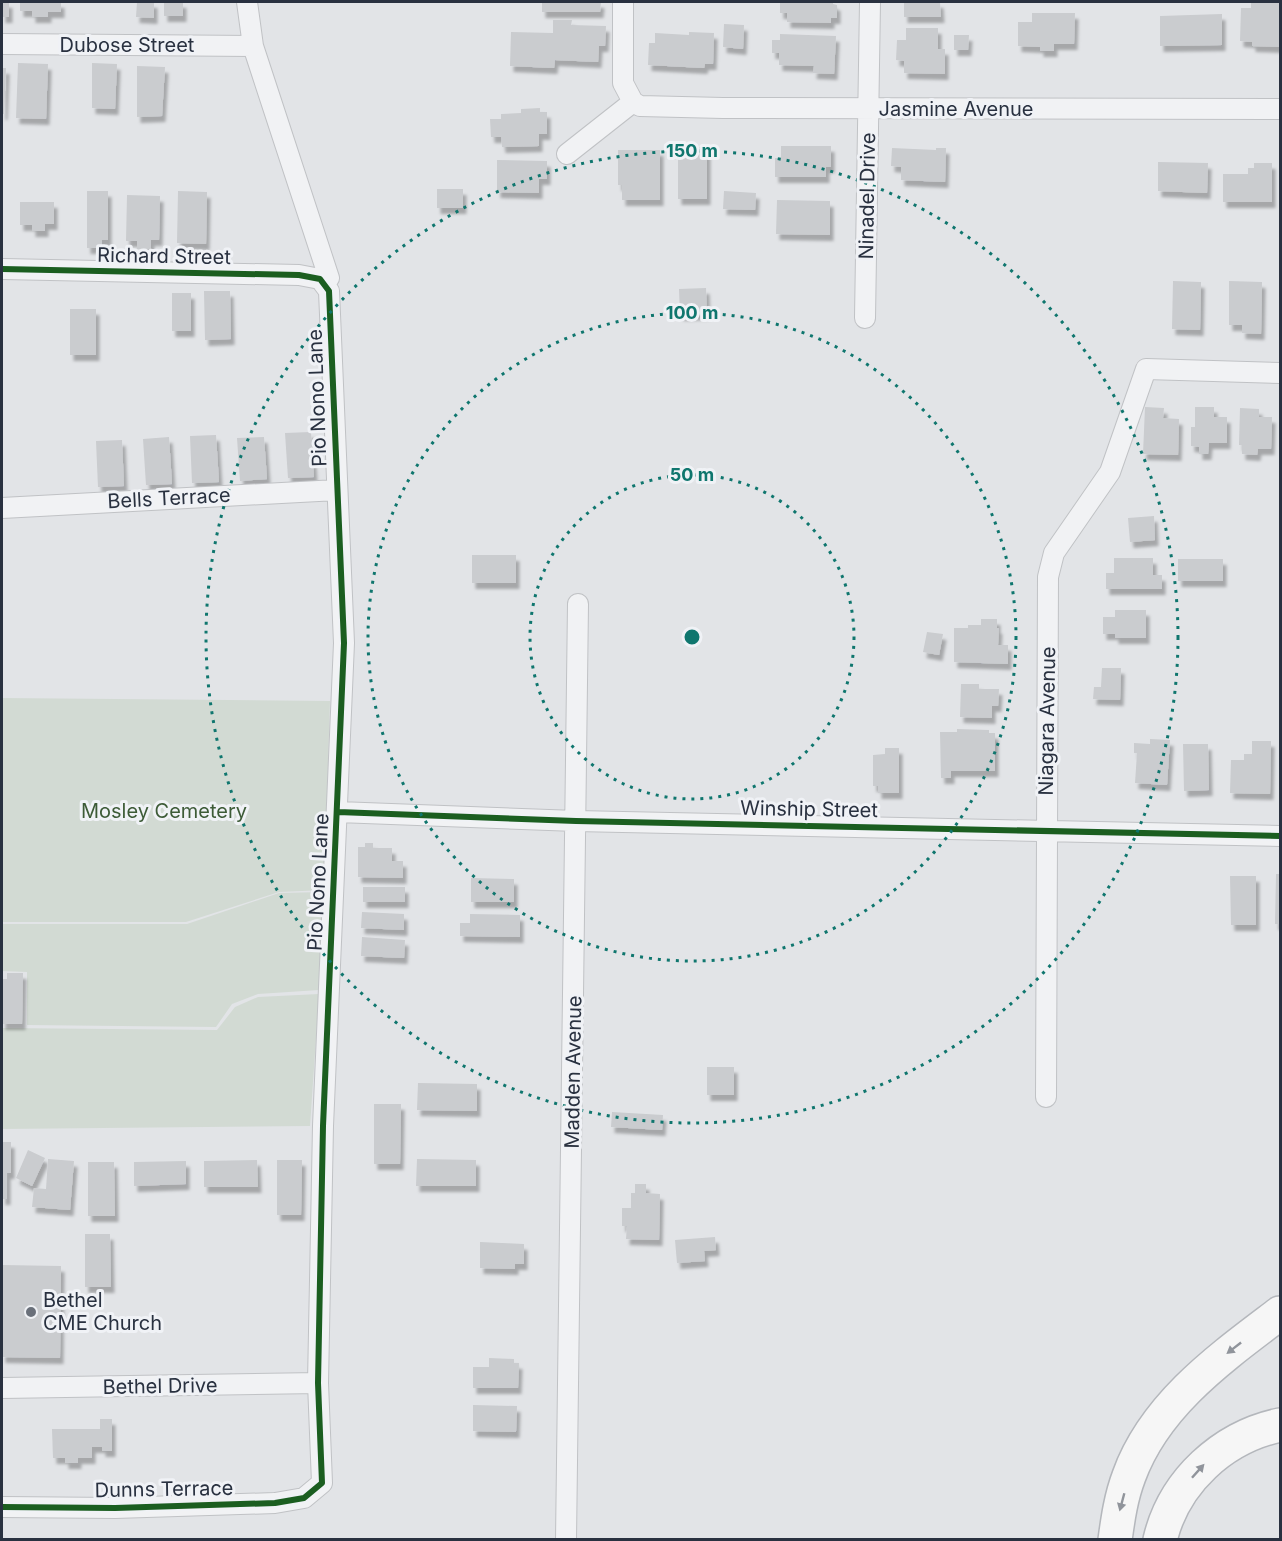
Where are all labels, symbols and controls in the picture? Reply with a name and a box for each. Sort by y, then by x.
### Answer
street label: Dubose Street [60,33,195,57]
street label: Jasmine Avenue [879,97,1033,121]
street label: Ninadel Drive [854,132,880,260]
text: 150 m [666,140,718,161]
street label: Richard Street [97,243,232,269]
text: 100 m [666,302,718,323]
street label: Pio Nono Lane [303,329,331,467]
text: 50 m [670,464,714,485]
street label: Bells Terrace [107,483,231,513]
centre of rings [682,627,702,647]
street label: Niagara Avenue [1034,646,1060,796]
street label: Winship Street [740,796,879,822]
park label: Mosley Cemetery [81,799,247,823]
street label: Pio Nono Lane [302,813,334,951]
street label: Madden Avenue [560,995,586,1149]
place label: Bethel CME Church [43,1288,162,1335]
marker: Bethel CME Church [24,1305,38,1319]
one-way arrow [1226,1342,1242,1355]
street label: Bethel Drive [102,1373,218,1399]
one-way arrow [1191,1464,1204,1479]
street label: Dunns Terrace [94,1476,234,1502]
one-way arrow [1116,1493,1126,1512]

